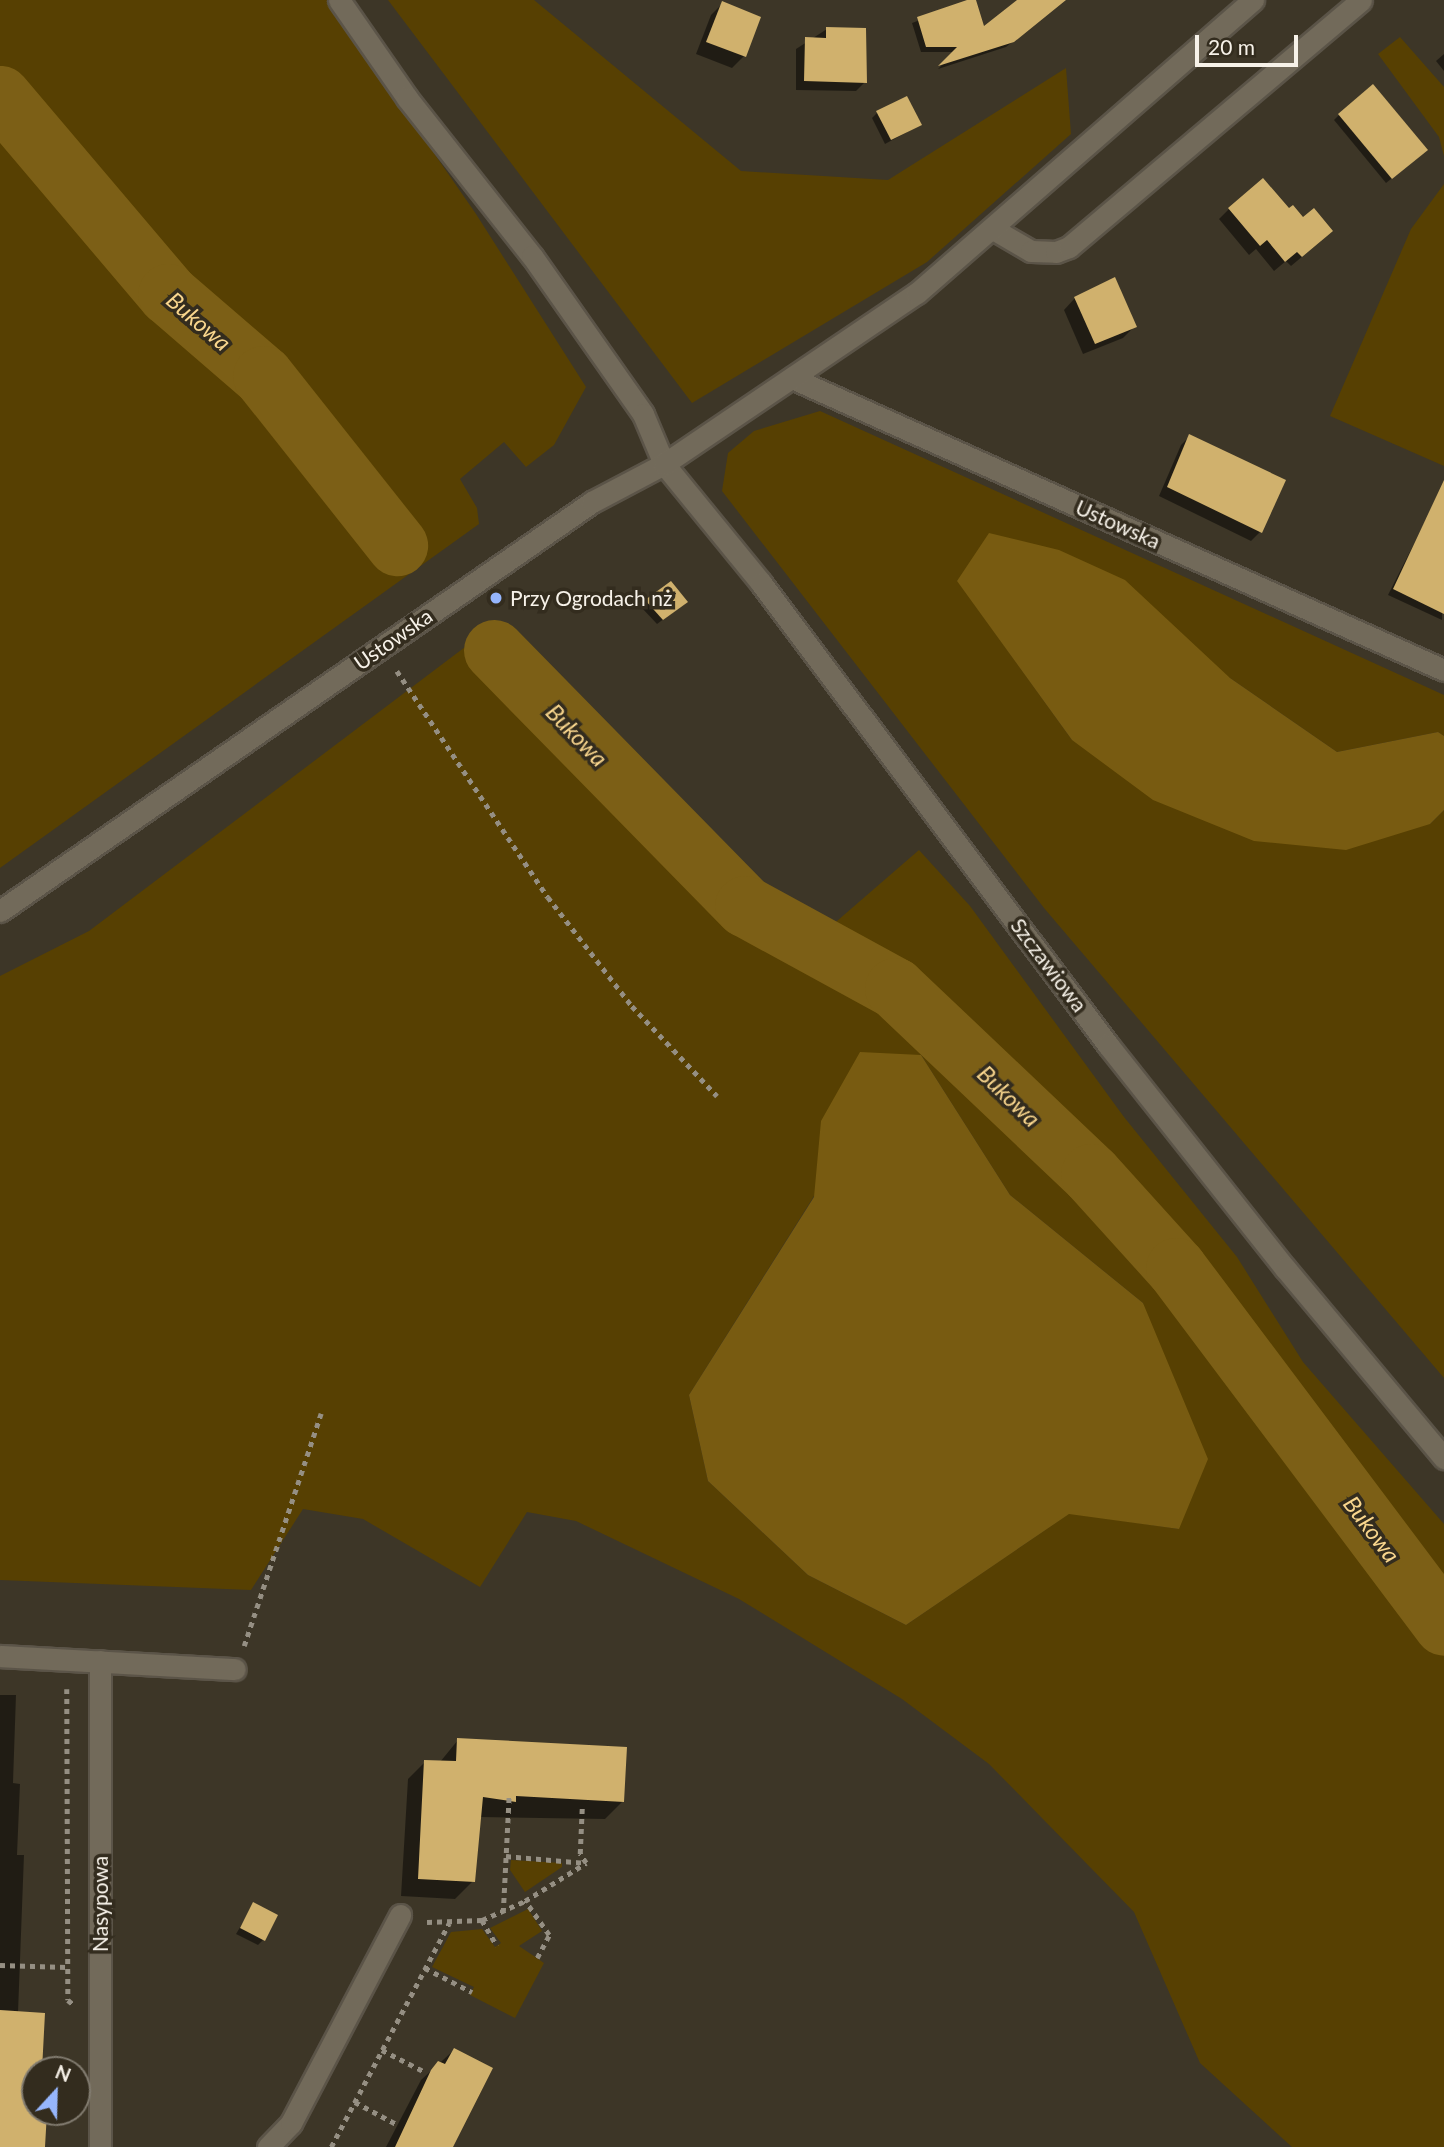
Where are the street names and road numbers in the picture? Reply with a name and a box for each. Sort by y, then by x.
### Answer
street label: Ustowska [1072,494,1164,554]
street label: Ustowska [349,603,437,675]
street label: Szczawiowa [1006,913,1092,1017]
street label: Nasypowa [87,1856,113,1952]

